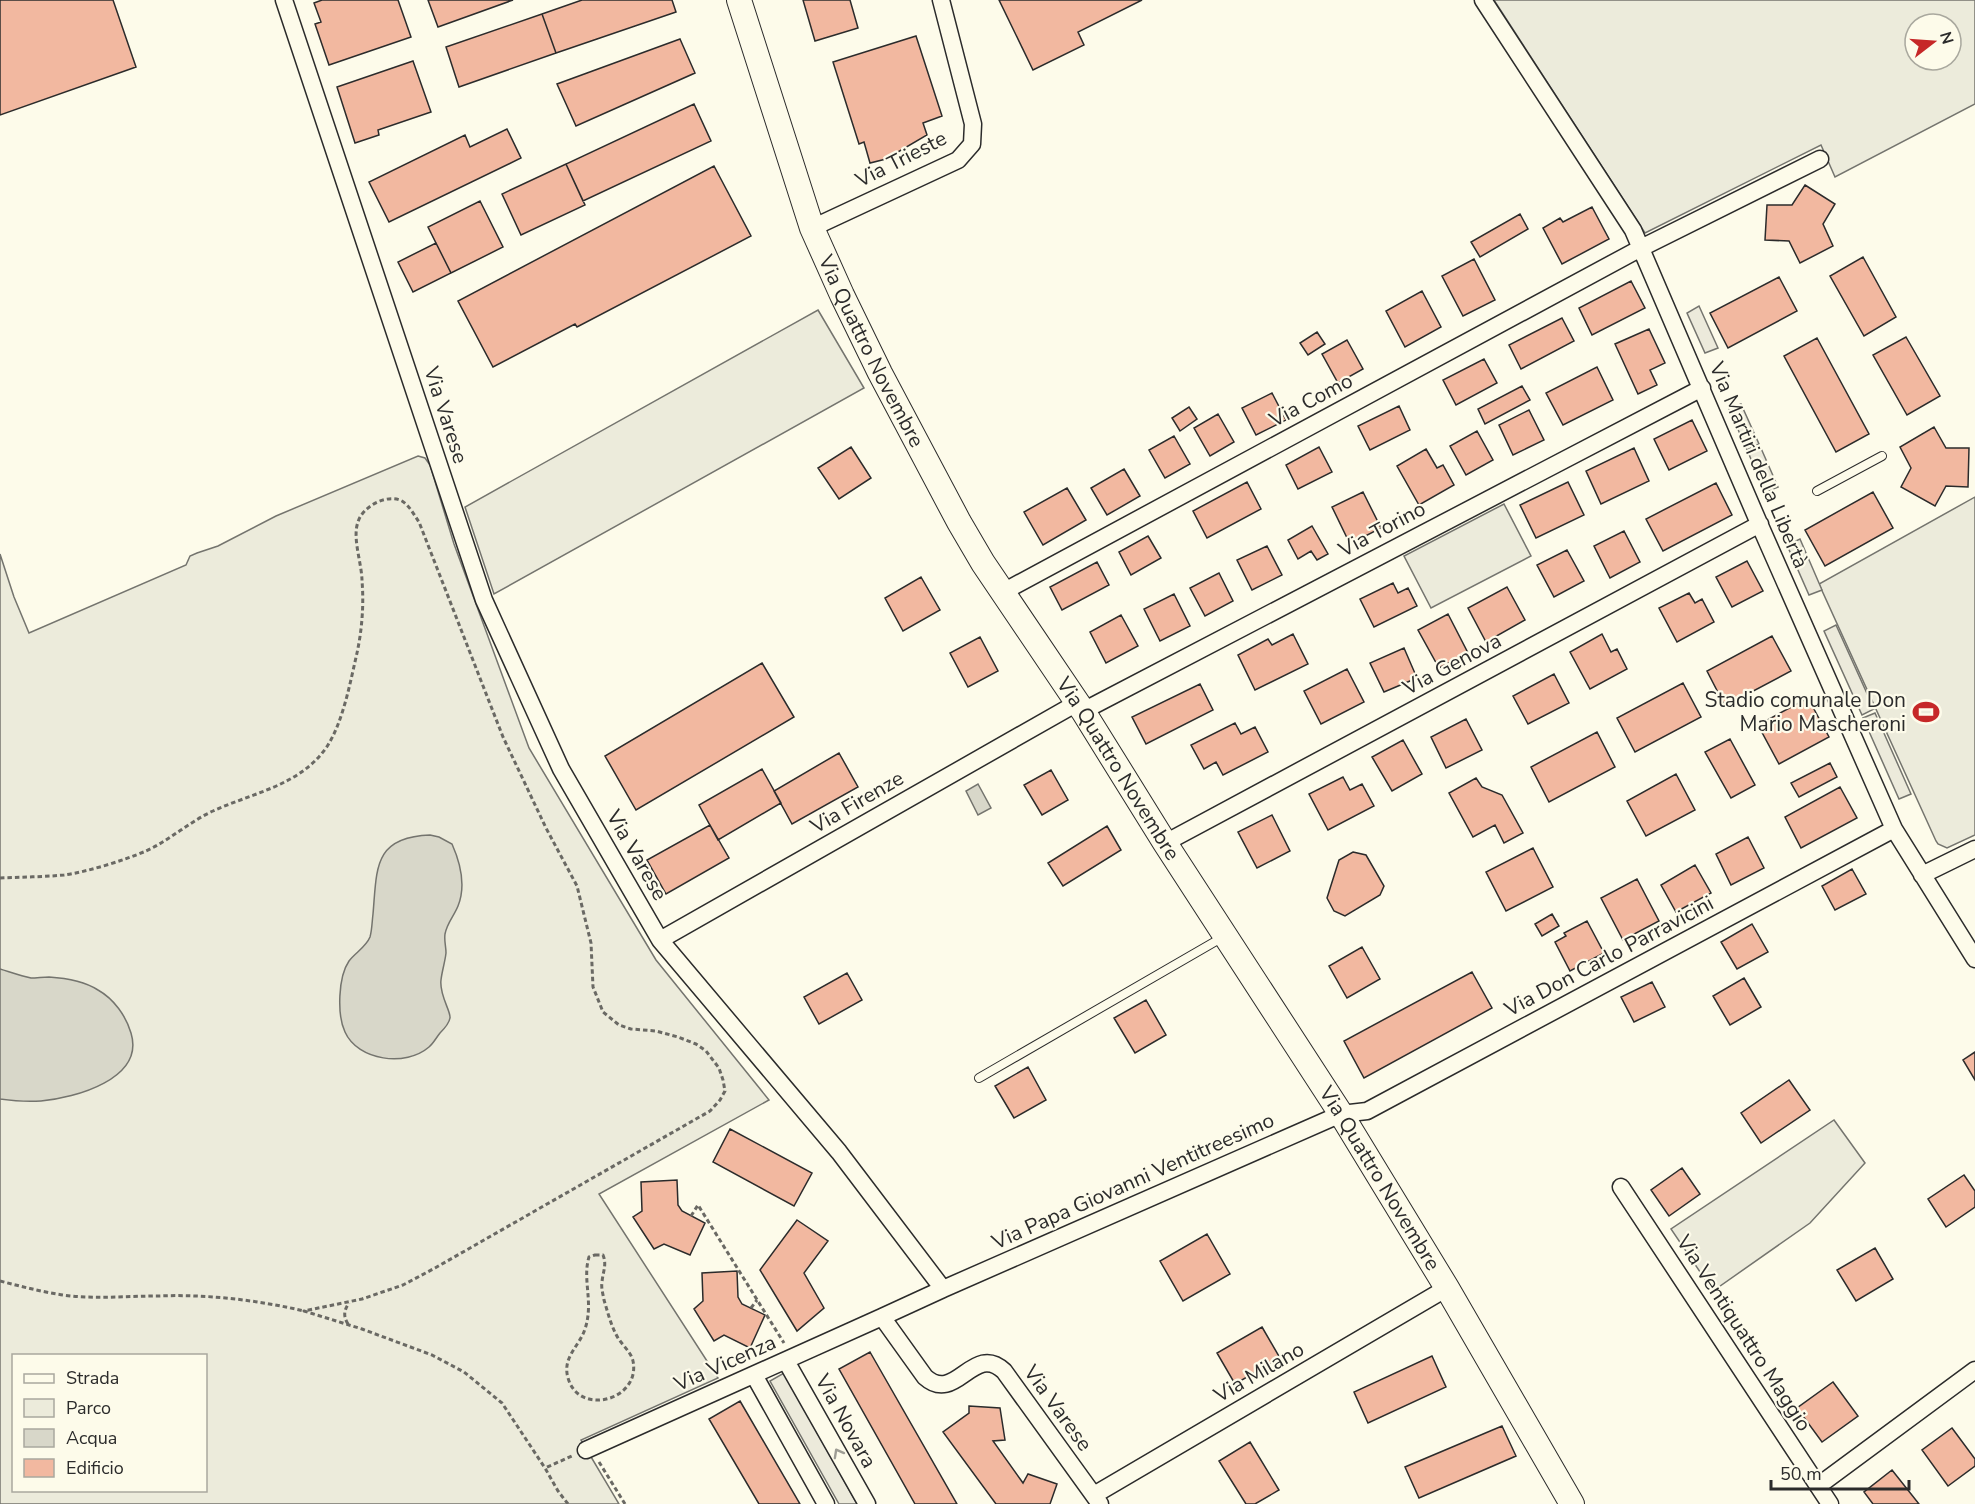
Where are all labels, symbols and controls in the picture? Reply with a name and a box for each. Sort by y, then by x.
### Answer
north arrow [1903,12,1963,72]
text: N [1934,29,1959,47]
street label: Via Trieste [850,124,951,194]
street label: Via Quattro Novembre [811,249,931,452]
street label: Via Martiri della Libertà [1702,357,1815,572]
street label: Via Varese [417,362,475,467]
street label: Via Como [1264,366,1358,434]
street label: Via Torino [1333,494,1430,564]
street label: Via Genova [1397,626,1506,702]
street label: Via Quattro Novembre [1049,671,1187,866]
place label: Stadio comunale Don Mario Mascheroni [1705,686,1906,738]
sports icon: Stadio comunale Don Mario Mascheroni [1911,697,1941,727]
street label: Via Firenze [804,764,909,840]
street label: Via Varese [599,804,674,905]
street label: Via Don Carlo Parravicini [1499,889,1718,1024]
street label: Via Quattro Novembre [1312,1080,1447,1276]
street label: Via Papa Giovanni Ventitreesimo [986,1106,1279,1256]
street label: Via Ventiquattro Maggio [1669,1229,1818,1437]
street label: Via Vicenza [669,1328,780,1398]
street label: Via Milano [1208,1335,1309,1410]
legend [12,1354,207,1492]
street label: Via Varese [1017,1358,1099,1457]
text: Strada [66,1366,119,1390]
street label: Via Novara [808,1368,883,1473]
text: Parco [66,1396,111,1420]
text: Acqua [66,1426,117,1450]
one-way arrow [834,1449,845,1459]
scale bar [1771,1453,1909,1491]
text: Edificio [66,1456,124,1480]
text: 50 m [1780,1462,1822,1486]

